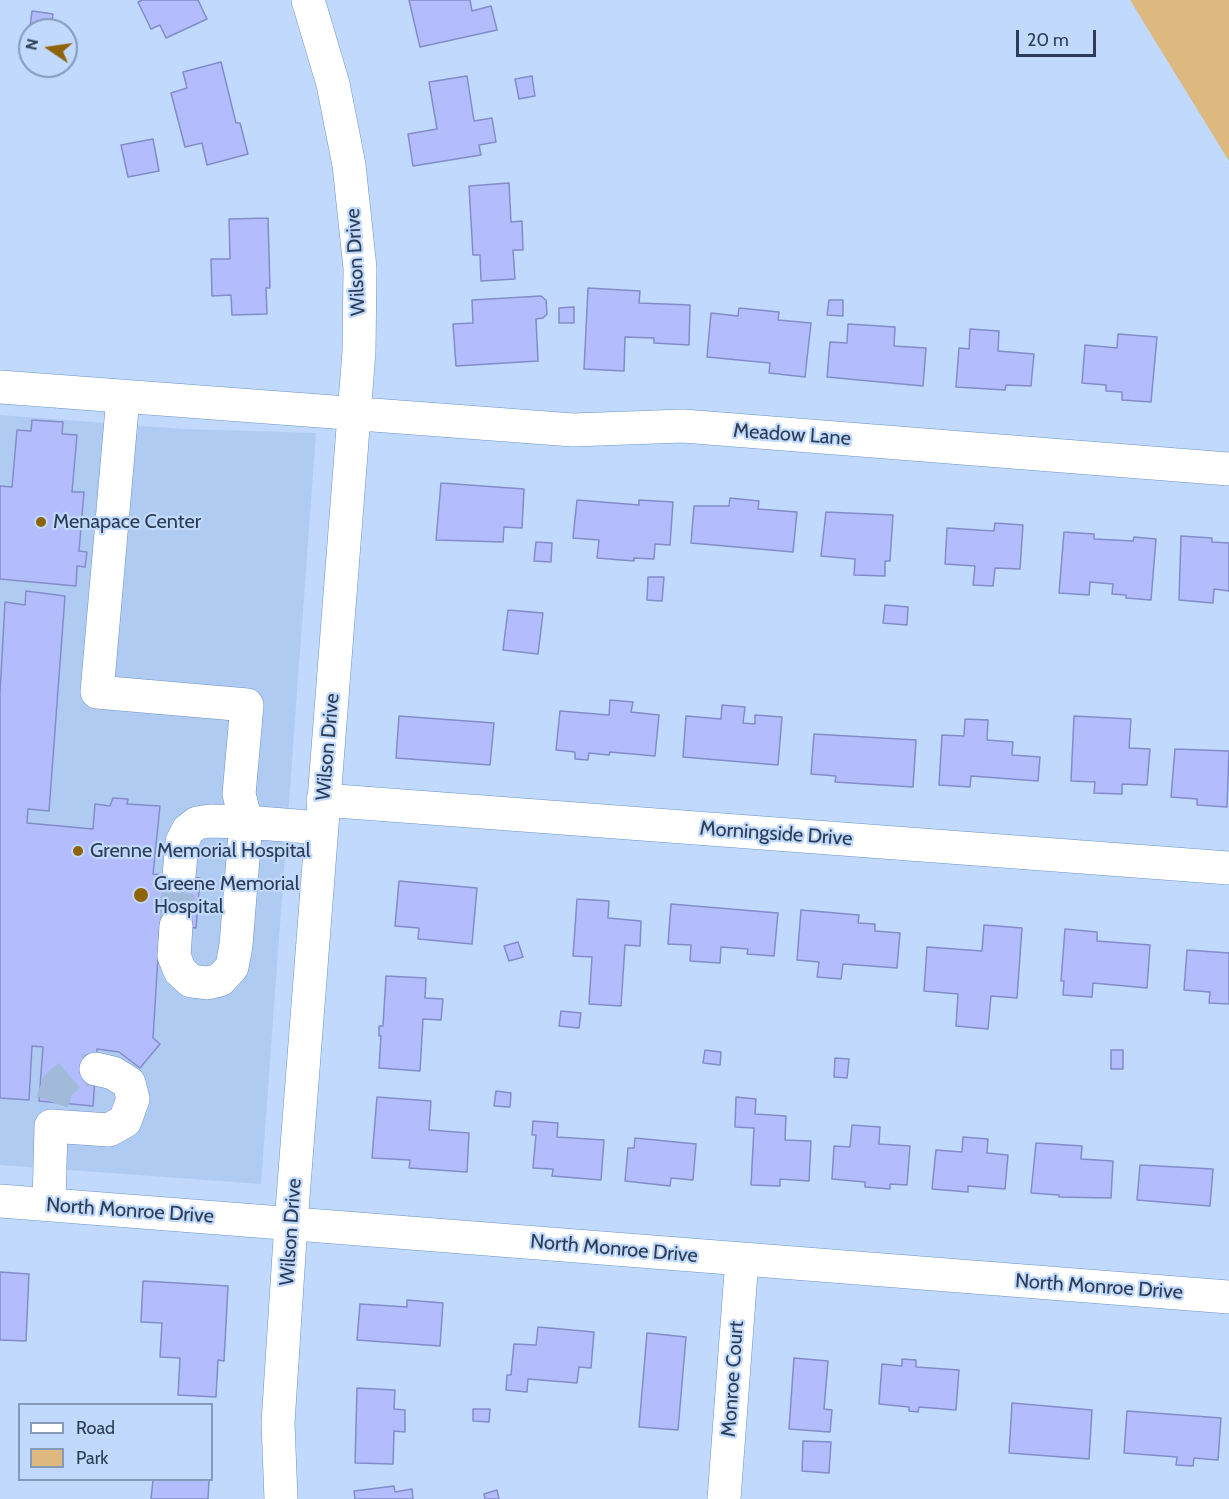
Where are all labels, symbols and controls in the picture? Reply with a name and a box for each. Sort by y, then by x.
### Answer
north arrow [18,18,78,78]
scale bar [1019,18,1098,56]
text: 20 m [1027,29,1069,51]
text: N [21,37,42,52]
street label: Wilson Drive [341,208,371,316]
street label: Meadow Lane [732,419,852,451]
place label: Menapace Center [53,510,201,534]
marker: Menapace Center [34,515,48,529]
street label: Wilson Drive [311,692,345,802]
street label: Morningside Drive [699,817,853,851]
place label: Grenne Memorial Hospital [90,839,310,863]
marker: Grenne Memorial Hospital [71,844,85,858]
place label: Greene Memorial Hospital [154,872,299,919]
marker: Greene Memorial Hospital [132,886,150,904]
street label: Wilson Drive [275,1177,307,1287]
street label: North Monroe Drive [45,1193,215,1229]
street label: North Monroe Drive [529,1230,699,1268]
street label: North Monroe Drive [1014,1269,1184,1305]
street label: Monroe Court [717,1320,749,1438]
legend [18,1403,213,1481]
text: Road [76,1417,115,1439]
text: Park [76,1447,108,1469]

